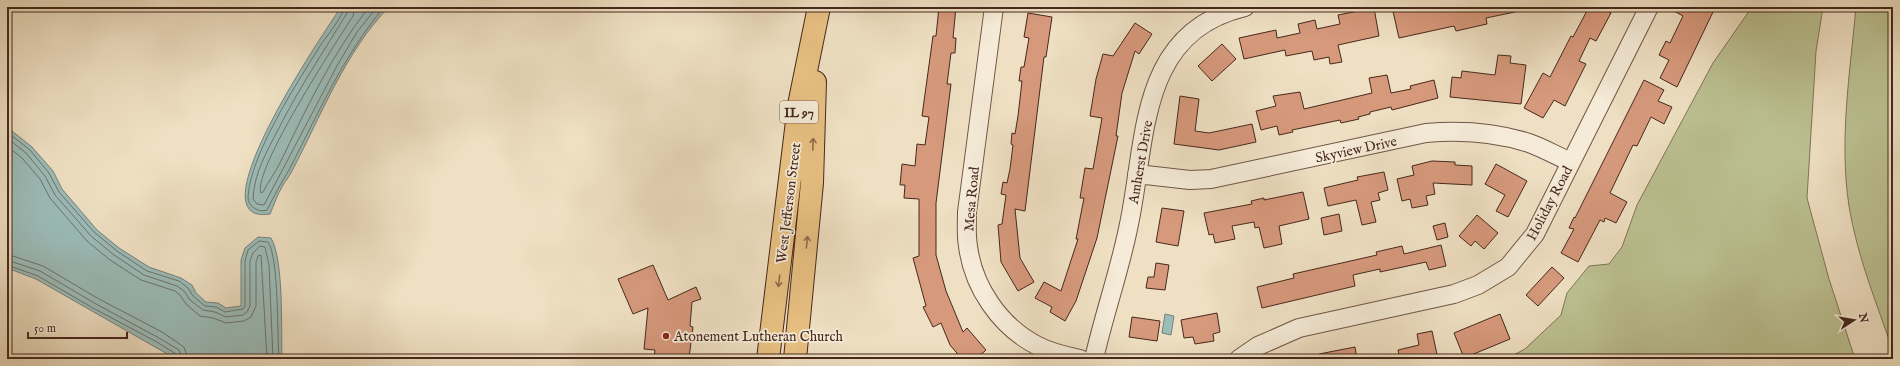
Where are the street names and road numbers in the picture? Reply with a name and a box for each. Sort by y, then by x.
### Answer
road number: IL 97 [780,101,818,123]
street label: Amherst Drive [1125,118,1157,206]
street label: Skyview Drive [1314,132,1399,167]
street label: West Jefferson Street [773,142,805,264]
street label: Holiday Road [1523,163,1577,244]
street label: Mesa Road [960,165,984,232]

